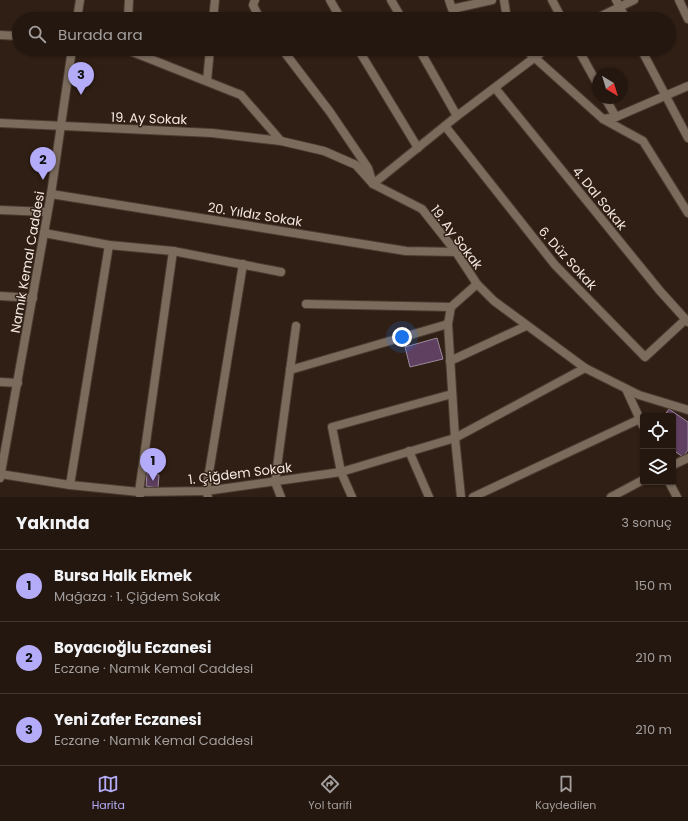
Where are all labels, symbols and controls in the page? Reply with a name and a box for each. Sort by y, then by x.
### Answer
search box [12,12,676,56]
icon: search [26,23,48,45]
text: Burada ara [58,24,143,45]
pin: 3 [68,62,94,95]
north arrow [592,68,628,104]
street label: 19. Ay Sokak [111,108,188,129]
pin: 2 [30,147,56,180]
street label: 4. Dal Sokak [568,162,631,235]
street label: Namık Kemal Caddesi [6,190,49,335]
street label: 20. Yıldız Sokak [206,198,304,231]
street label: 19. Ay Sokak [426,201,487,274]
street label: 6. Düz Sokak [534,222,601,294]
your location [392,327,412,347]
map controls [640,413,676,485]
button: locate [640,413,676,449]
pin: 1 [140,448,166,481]
button: layers [640,449,676,485]
street label: 1. Çiğdem Sokak [187,458,293,489]
text: Yakında [16,511,89,535]
text: 3 sonuç [621,513,672,532]
text: Bursa Halk Ekmek [54,565,192,586]
text: 1 [27,576,31,595]
text: 150 m [635,576,672,595]
text: Mağaza · 1. Çiğdem Sokak [54,587,220,606]
text: Boyacıoğlu Eczanesi [54,637,211,658]
text: 2 [25,648,33,667]
text: 210 m [635,648,672,667]
text: Eczane · Namık Kemal Caddesi [54,659,253,678]
text: Yeni Zafer Eczanesi [54,709,201,730]
text: 3 [25,720,33,739]
text: 210 m [635,720,672,739]
text: Eczane · Namık Kemal Caddesi [54,731,253,750]
tab: Harita [92,773,125,814]
tab: Yol tarifi [308,773,352,814]
tab: Kaydedilen [535,773,596,814]

